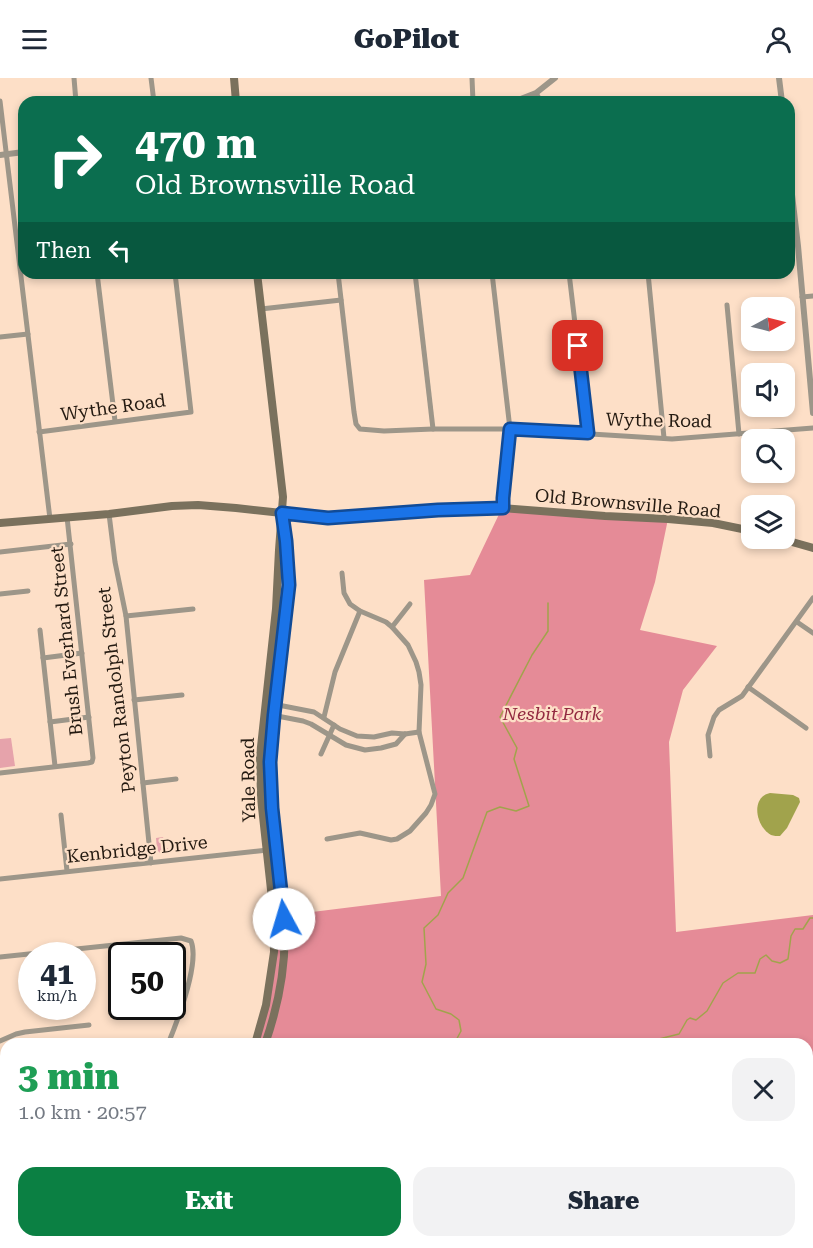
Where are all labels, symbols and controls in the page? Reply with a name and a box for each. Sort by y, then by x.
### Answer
icon: menu [18,23,51,56]
text: GoPilot [354,23,459,55]
icon: person [762,23,795,56]
text: 470 m [135,119,257,168]
icon: right [36,120,114,198]
text: Old Brownsville Road [135,169,415,201]
icon: left [103,234,136,267]
text: Then [36,238,91,263]
north arrow [741,297,795,351]
map controls [741,297,795,549]
pin [552,320,603,371]
icon: arrive [561,329,594,362]
button: sound [741,363,795,417]
street label: Wythe Road [59,389,167,425]
street label: Wythe Road [606,409,713,431]
button: search [741,429,795,483]
street label: Old Brownsville Road [534,484,722,522]
button: layers [741,495,795,549]
street label: Brush Everhard Street [46,545,86,737]
street label: Peyton Randolph Street [93,586,139,794]
park label: Nesbit Park [502,703,601,724]
street label: Yale Road [237,737,259,823]
street label: Kenbridge Drive [66,831,209,867]
position arrow [252,887,316,951]
speed limit sign: 50 [108,942,186,1020]
text: 41 [40,956,74,991]
text: km/h [37,987,77,1005]
text: 3 min [18,1056,119,1098]
button: close [732,1058,795,1121]
text: 1.0 km · 20:57 [18,1100,147,1124]
button: Exit [18,1167,401,1236]
button: Share [413,1167,795,1236]

